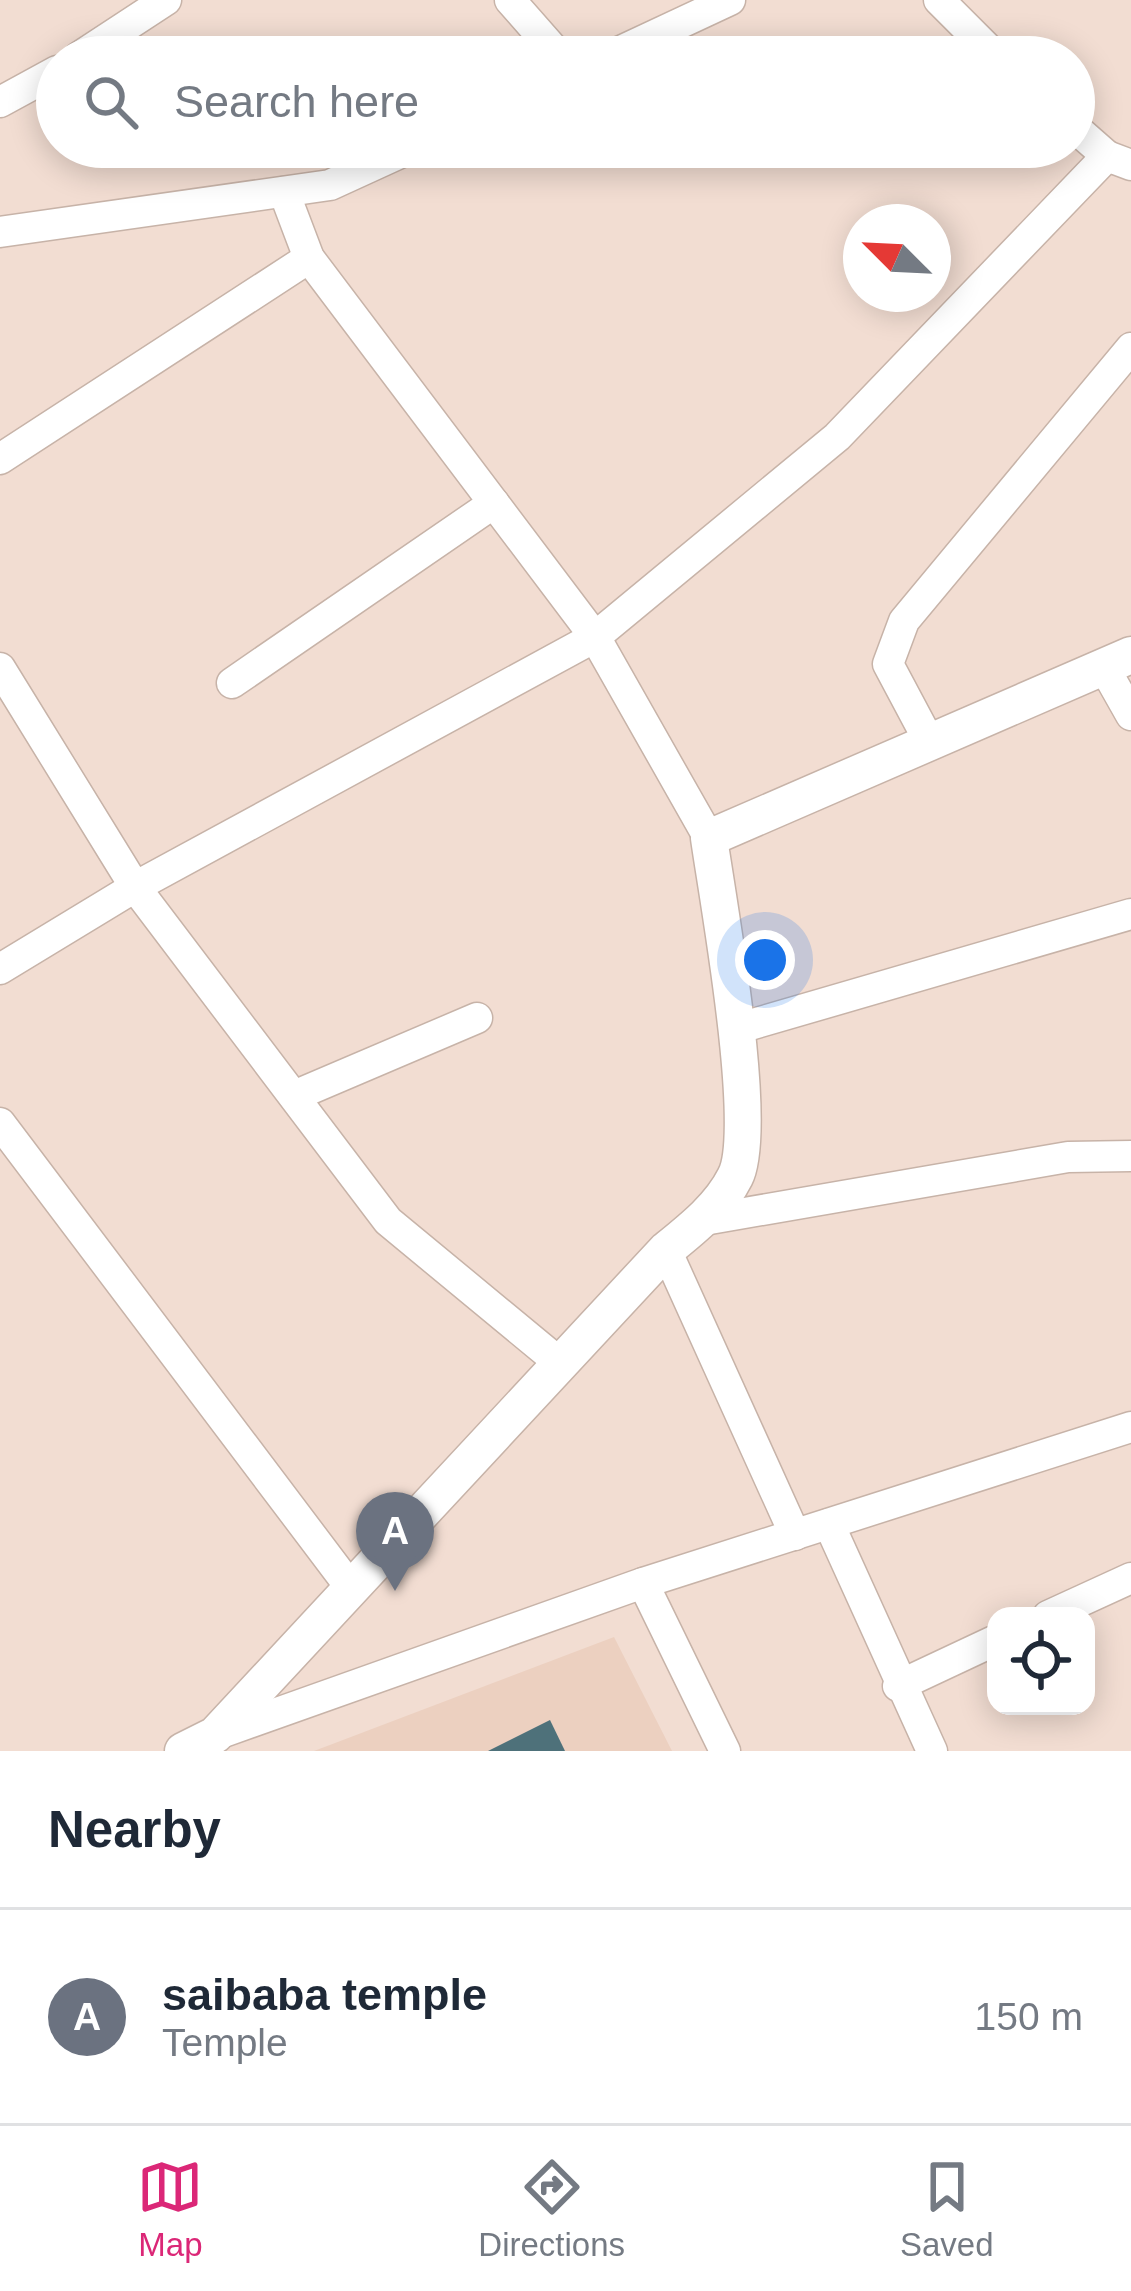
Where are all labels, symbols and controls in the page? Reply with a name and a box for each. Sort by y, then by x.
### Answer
search box [36,36,1095,168]
icon: search [78,69,144,135]
text: Search here [174,76,419,127]
north arrow [843,204,951,312]
your location [735,930,795,990]
pin: A [356,1492,434,1591]
map controls [987,1607,1095,1715]
button: locate [987,1607,1095,1715]
text: Nearby [48,1801,221,1858]
text: saibaba temple [162,1969,487,2020]
text: A [73,1995,101,2038]
text: 150 m [975,1995,1083,2038]
text: Temple [162,2021,288,2064]
tab: Map [137,2154,203,2264]
tab: Directions [478,2154,625,2264]
tab: Saved [900,2154,994,2264]

